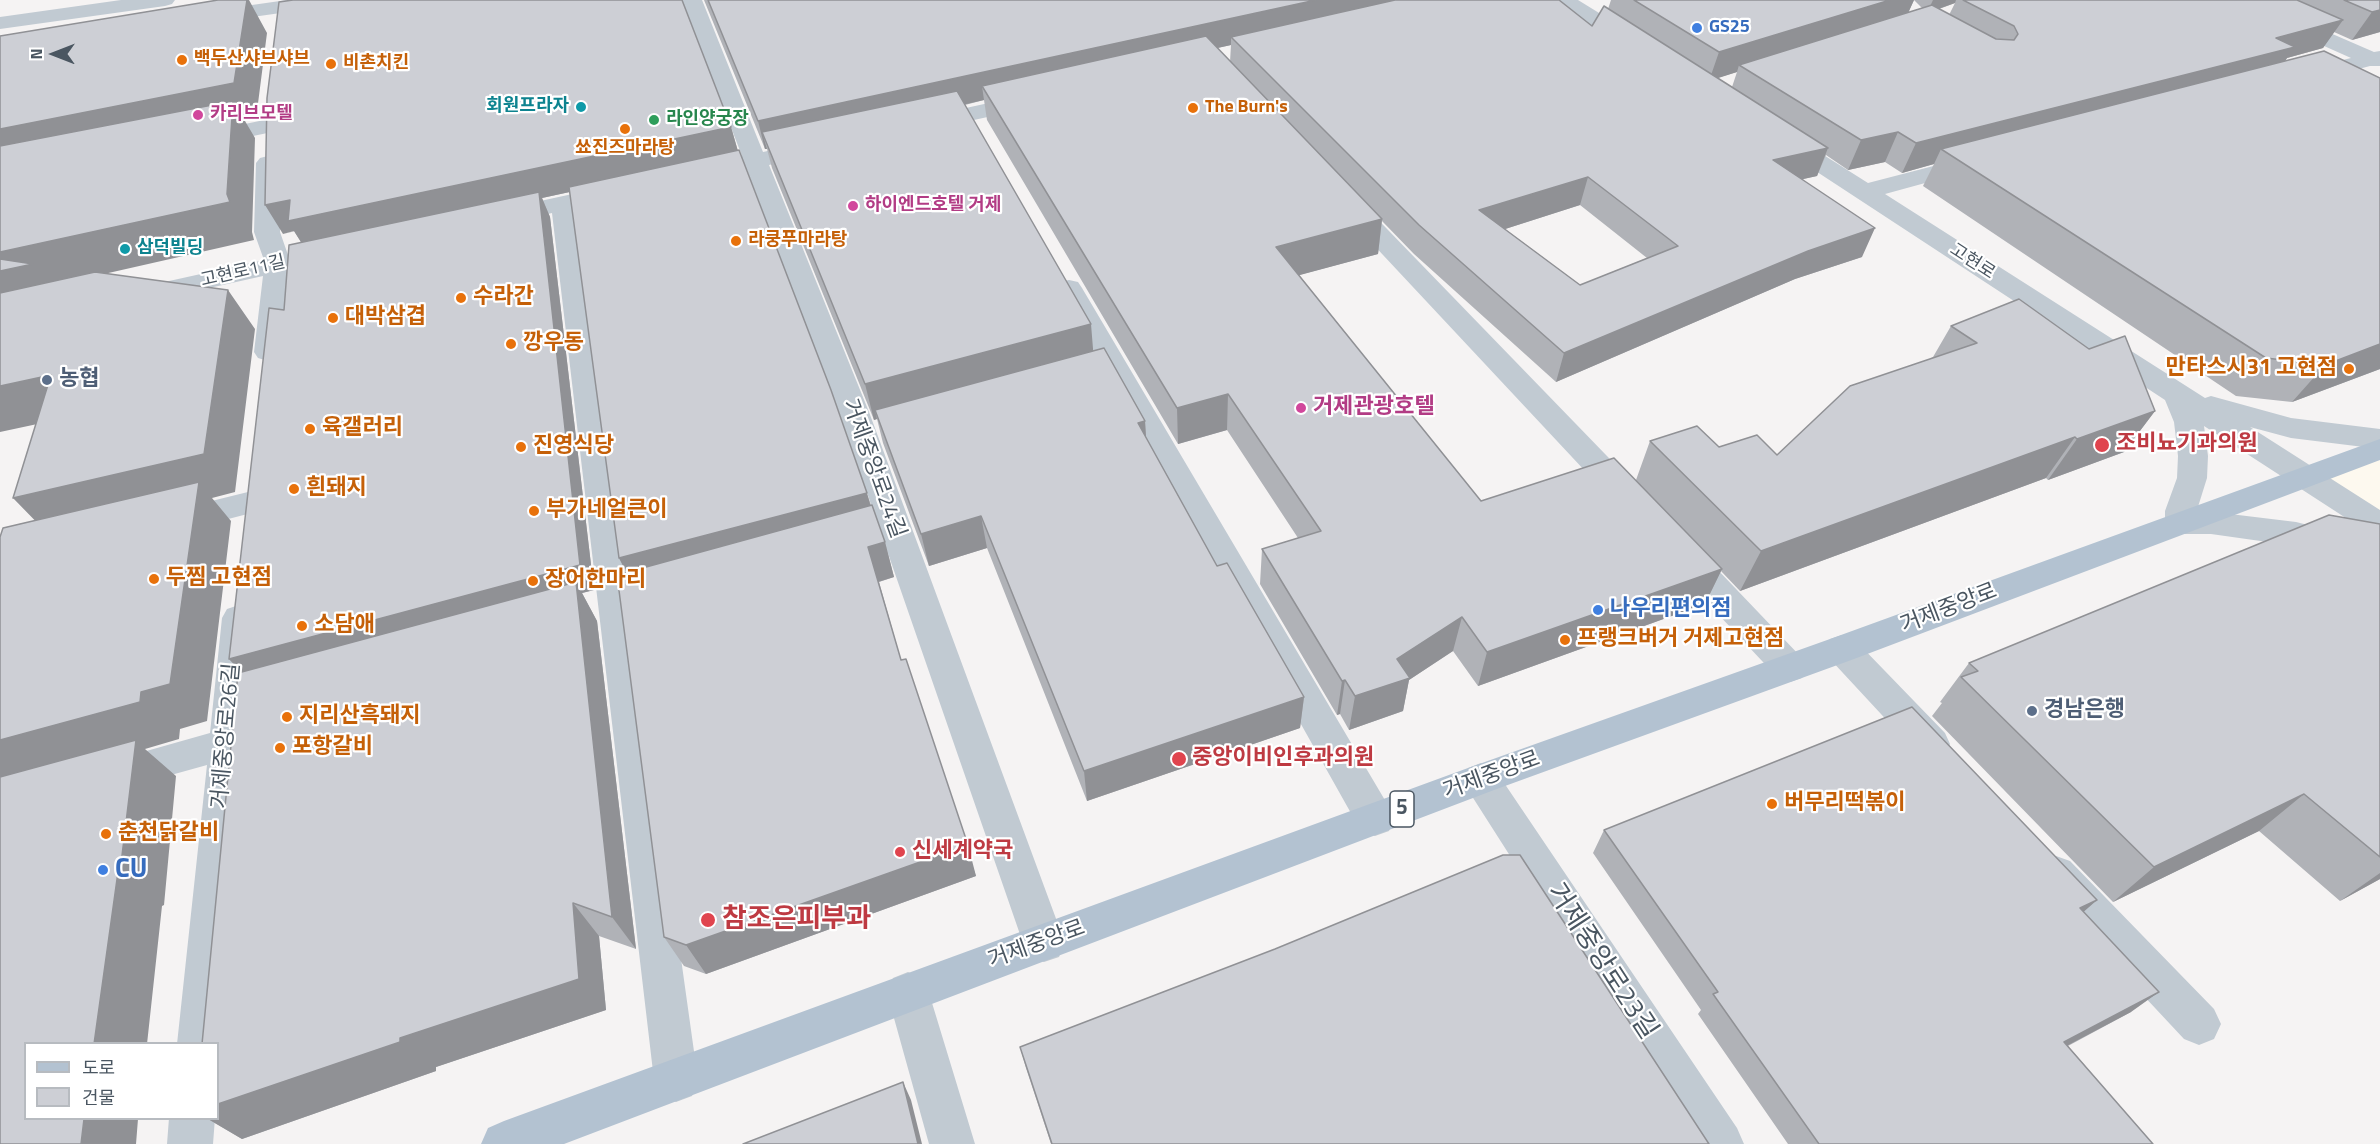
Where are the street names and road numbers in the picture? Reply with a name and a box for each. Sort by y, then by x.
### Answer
street label: 고현로 [1945,239,1999,285]
street label: 고현로11길 [198,252,288,292]
street label: 거제중앙로24길 [836,396,910,542]
street label: 거제중앙로 [1897,579,2001,639]
street label: 거제중앙로26길 [207,662,247,810]
street label: 거제중앙로 [1440,746,1544,806]
road number: 5 [1390,791,1414,827]
street label: 거제중앙로23길 [1539,878,1663,1046]
street label: 거제중앙로 [985,915,1089,975]

